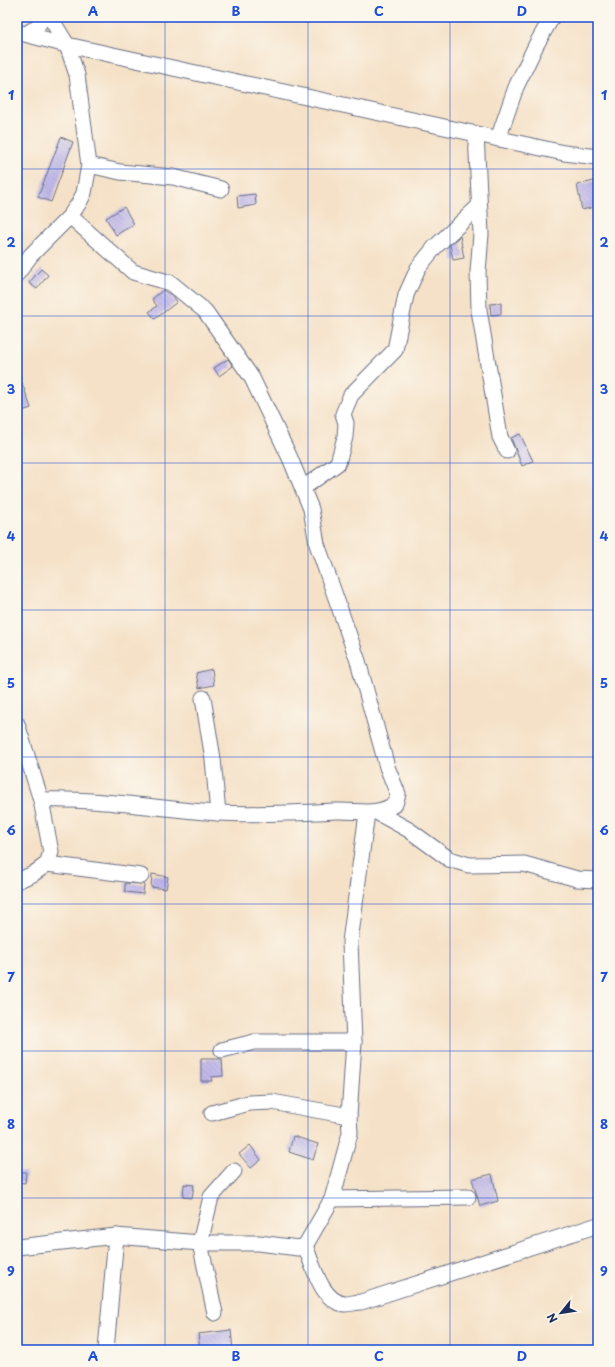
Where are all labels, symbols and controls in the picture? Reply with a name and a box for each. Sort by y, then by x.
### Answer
text: A [88,1,98,20]
text: B [232,1,241,20]
text: C [374,1,384,20]
text: D [517,1,527,20]
text: 1 [8,85,14,104]
text: 1 [601,85,607,104]
text: 2 [6,232,16,251]
text: 2 [599,232,609,251]
text: 3 [7,379,16,398]
text: 3 [600,379,609,398]
text: 4 [7,526,16,545]
text: 4 [600,526,609,545]
text: 5 [7,673,15,692]
text: 5 [600,673,608,692]
text: 6 [6,820,16,839]
text: 6 [599,820,609,839]
text: 7 [7,967,15,986]
text: 7 [600,967,608,986]
text: 8 [7,1114,15,1133]
text: 8 [600,1114,608,1133]
text: 9 [7,1261,15,1280]
text: 9 [600,1261,608,1280]
north arrow [541,1293,581,1333]
text: N [542,1310,561,1326]
text: A [88,1346,98,1365]
text: B [232,1346,241,1365]
text: C [374,1346,384,1365]
text: D [517,1346,527,1365]

